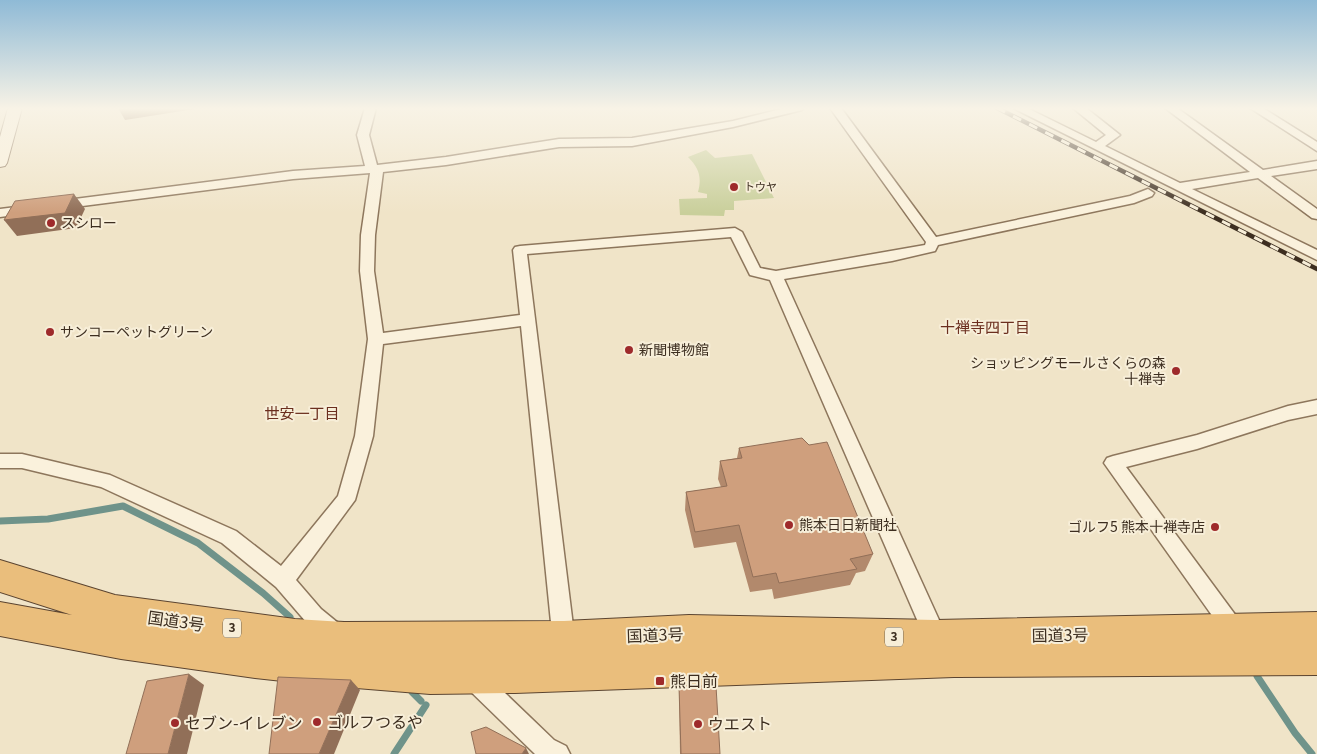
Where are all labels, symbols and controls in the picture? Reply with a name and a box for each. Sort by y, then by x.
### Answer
place label: トウヤ [744,178,777,194]
marker: トウヤ [728,181,740,193]
place label: スシロー [61,212,117,232]
marker: スシロー [45,217,57,229]
district label: 十禅寺四丁目 [940,316,1030,337]
place label: サンコーペットグリーン [60,321,213,341]
marker: サンコーペットグリーン [44,326,56,338]
place label: 新聞博物館 [639,339,709,359]
marker: 新聞博物館 [623,344,635,356]
place label: ショッピングモールさくらの森 十禅寺 [970,352,1166,388]
marker: ショッピングモールさくらの森 十禅寺 [1170,365,1182,377]
district label: 世安一丁目 [264,402,340,423]
place label: 熊本日日新聞社 [799,514,897,534]
place label: ゴルフ5 熊本十禅寺店 [1068,516,1205,536]
marker: 熊本日日新聞社 [783,519,795,531]
marker: ゴルフ5 熊本十禅寺店 [1209,521,1221,533]
street label: 国道3号 [146,604,206,636]
road number: 3 [223,618,241,638]
street label: 国道3号 [626,621,684,647]
street label: 国道3号 [1031,622,1089,646]
road number: 3 [885,628,903,646]
place label: 熊日前 [670,668,718,692]
marker: 熊日前 [654,675,666,687]
place label: ゴルフつるや [327,709,423,733]
place label: セブン-イレブン [185,710,303,734]
place label: ウエスト [708,711,772,735]
marker: ゴルフつるや [311,716,323,728]
marker: セブン-イレブン [169,717,181,729]
marker: ウエスト [692,718,704,730]

